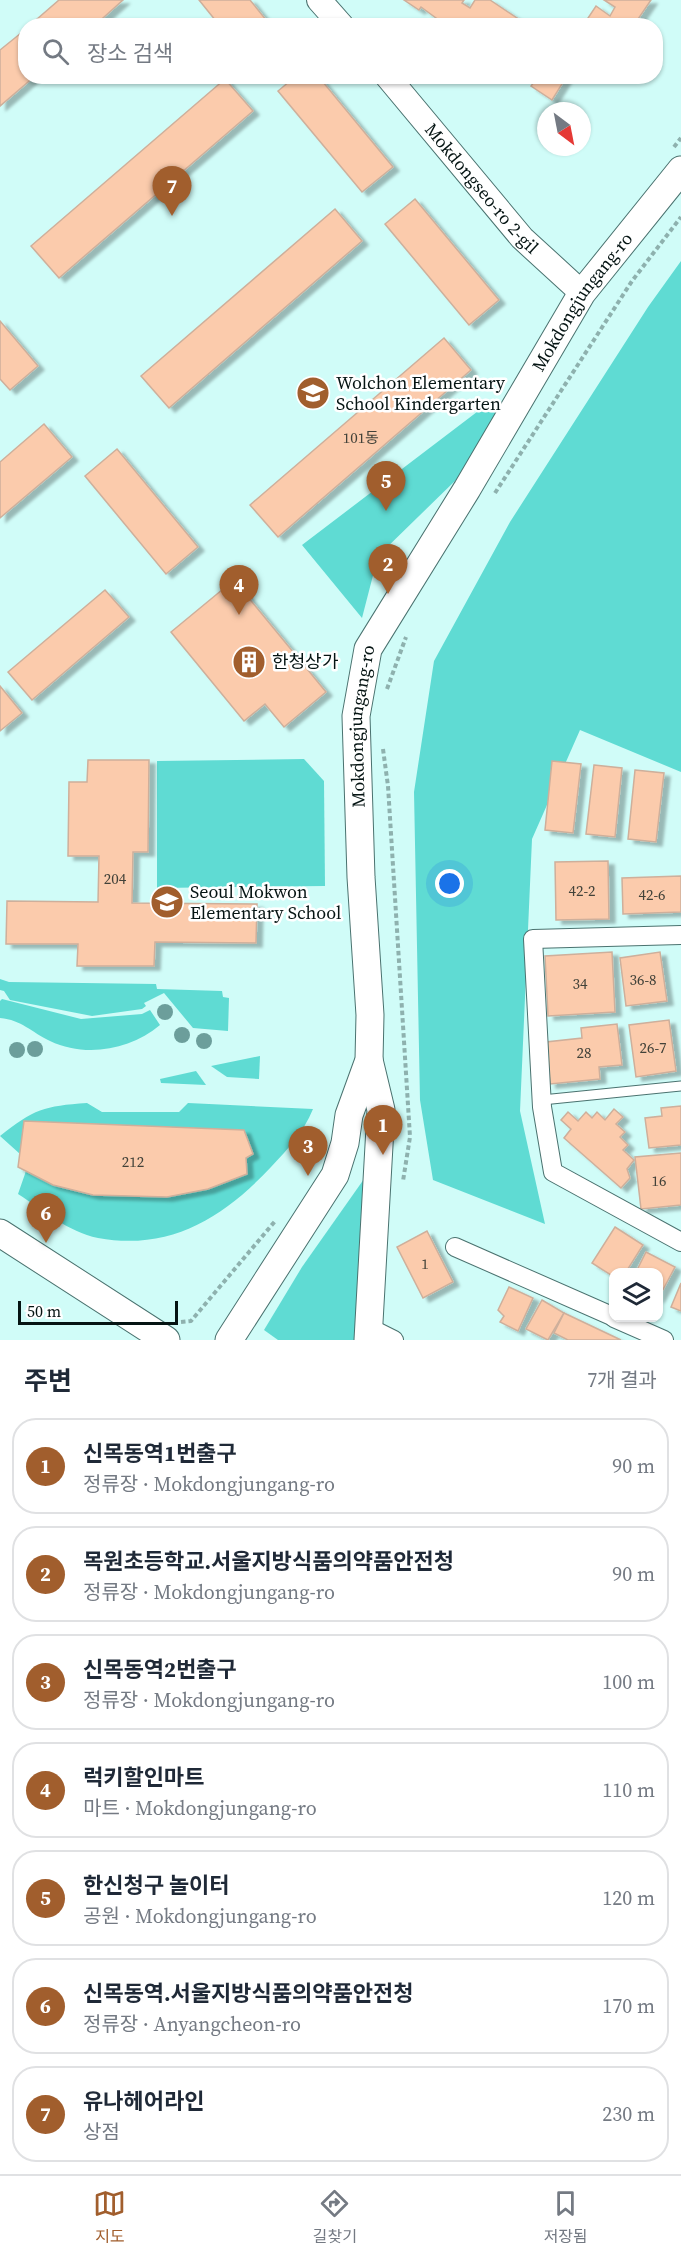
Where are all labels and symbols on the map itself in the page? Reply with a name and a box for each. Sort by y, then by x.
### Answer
north arrow [537,102,591,156]
street label: Mokdongseo-ro 2-gil [419,117,544,259]
pin: 7 [152,166,192,216]
street label: Mokdongjungang-ro [526,227,638,376]
place label: Wolchon Elementary School Kindergarten [336,370,506,416]
school or university icon: Wolchon Elementary School Kindergarten [295,375,331,411]
house number: 101동 [343,427,379,448]
pin: 5 [366,462,406,511]
pin: 2 [368,544,408,594]
pin: 4 [220,566,258,615]
street label: Mokdongjungang-ro [343,643,381,808]
building icon: 한청상가 [231,644,267,680]
place label: 한청상가 [272,649,339,674]
house number: 204 [104,868,127,889]
your location [435,869,464,898]
place label: Seoul Mokwon Elementary School [190,879,341,925]
house number: 42-2 [568,880,596,901]
school or university icon: Seoul Mokwon Elementary School [149,884,185,920]
house number: 42-6 [638,884,666,905]
house number: 36-8 [629,969,657,990]
house number: 34 [572,973,588,994]
house number: 26-7 [639,1037,667,1058]
house number: 28 [576,1042,592,1063]
pin: 1 [364,1106,403,1155]
pin: 3 [288,1126,328,1176]
house number: 212 [122,1151,144,1172]
house number: 16 [651,1170,667,1191]
pin: 6 [26,1194,66,1243]
house number: 1 [421,1253,429,1274]
scale bar [18,1298,178,1326]

